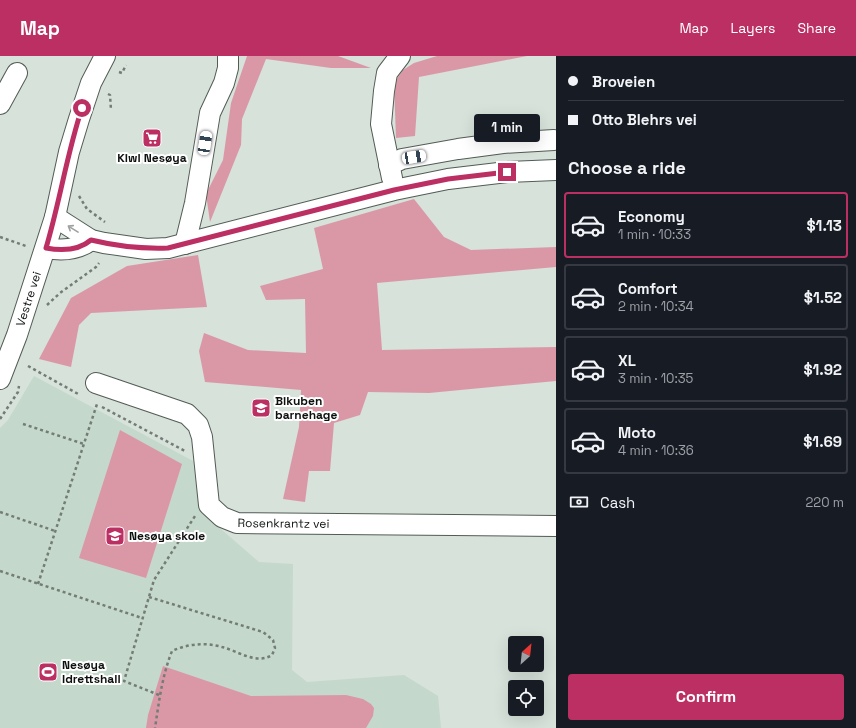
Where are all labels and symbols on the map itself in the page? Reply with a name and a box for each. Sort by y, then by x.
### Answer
route start [73,99,91,117]
callout: 1 min [474,114,540,142]
supermarket icon: Kiwi Nesøya [141,127,163,149]
car [197,130,213,156]
car [401,149,427,165]
place label: Kiwi Nesøya [117,150,187,166]
route end [498,163,516,181]
one-way arrow [68,225,79,233]
street label: Vestre vei [12,270,45,328]
place label: Bikuben barnehage [275,393,338,423]
school or university icon: Bikuben barnehage [250,397,272,419]
street label: Rosenkrantz vei [237,515,330,532]
school or university icon: Nesøya skole [104,525,126,547]
place label: Nesøya skole [129,528,205,544]
north arrow [508,636,544,672]
place label: Nesøya Idrettshall [62,657,121,687]
sports icon: Nesøya Idrettshall [37,661,59,683]

